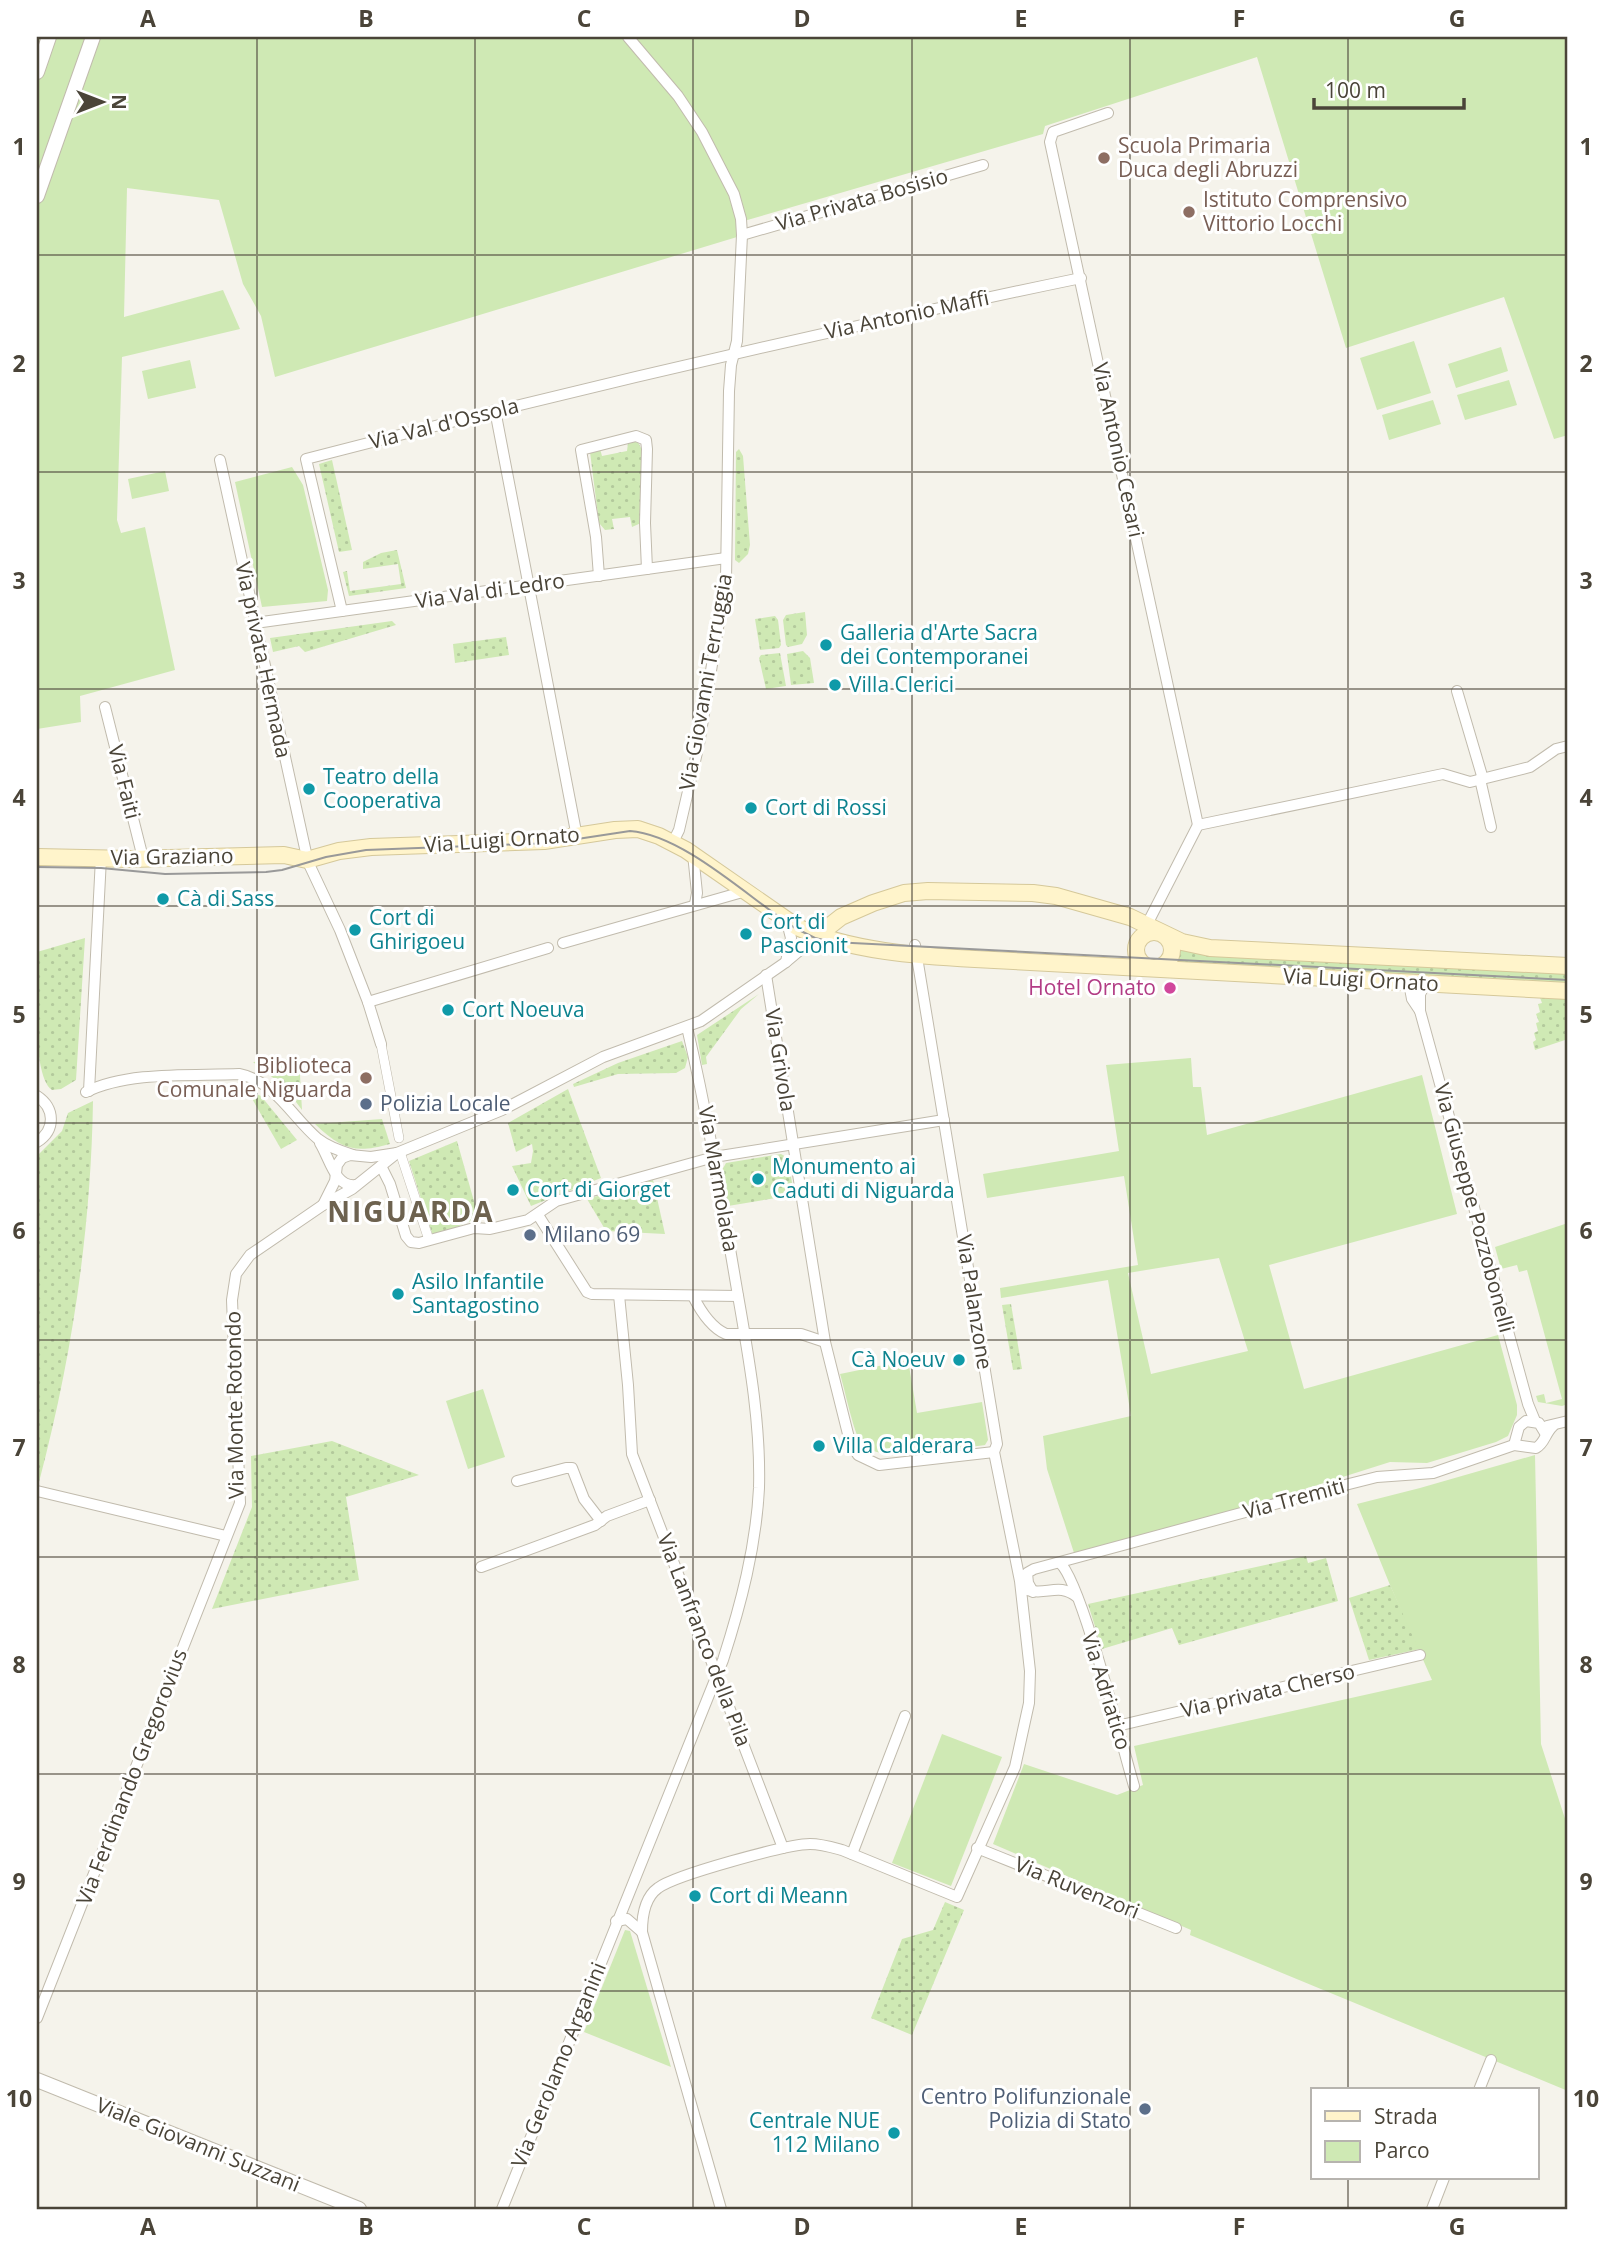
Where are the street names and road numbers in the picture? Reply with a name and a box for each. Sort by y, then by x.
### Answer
street label: Via Privata Bosisio [772,161,951,237]
street label: Via Antonio Maffi [822,283,992,345]
street label: Via Antonio Cesari [1087,360,1151,540]
street label: Via Val d'Ossola [366,391,522,455]
street label: Via privata Hermada [229,559,298,760]
street label: Via Val di Ledro [413,566,566,614]
street label: Via Giovanni Terruggia [672,571,738,793]
street label: Via Faiti [102,742,148,822]
street label: Via Luigi Ornato [423,820,581,858]
street label: Via Graziano [110,841,234,871]
street label: Via Luigi Ornato [1283,961,1440,997]
street label: Via Grivola [759,1006,803,1113]
street label: Via Giuseppe Pozzobonelli [1428,1080,1522,1335]
street label: Via Marmolada [692,1104,746,1254]
street label: Via Palanzone [951,1232,999,1371]
street label: Via Monte Rotondo [218,1311,250,1499]
street label: Via Tremiti [1240,1471,1348,1525]
street label: Via Lanfranco della Pila [651,1529,759,1750]
street label: Via Adriatico [1076,1628,1138,1753]
street label: Via Ferdinando Gregorovius [69,1645,193,1909]
street label: Via privata Cherso [1178,1656,1357,1724]
street label: Via Ruvenzori [1011,1849,1144,1925]
street label: Via Gerolamo Arganini [504,1958,612,2171]
street label: Viale Giovanni Suzzani [92,2090,305,2198]

